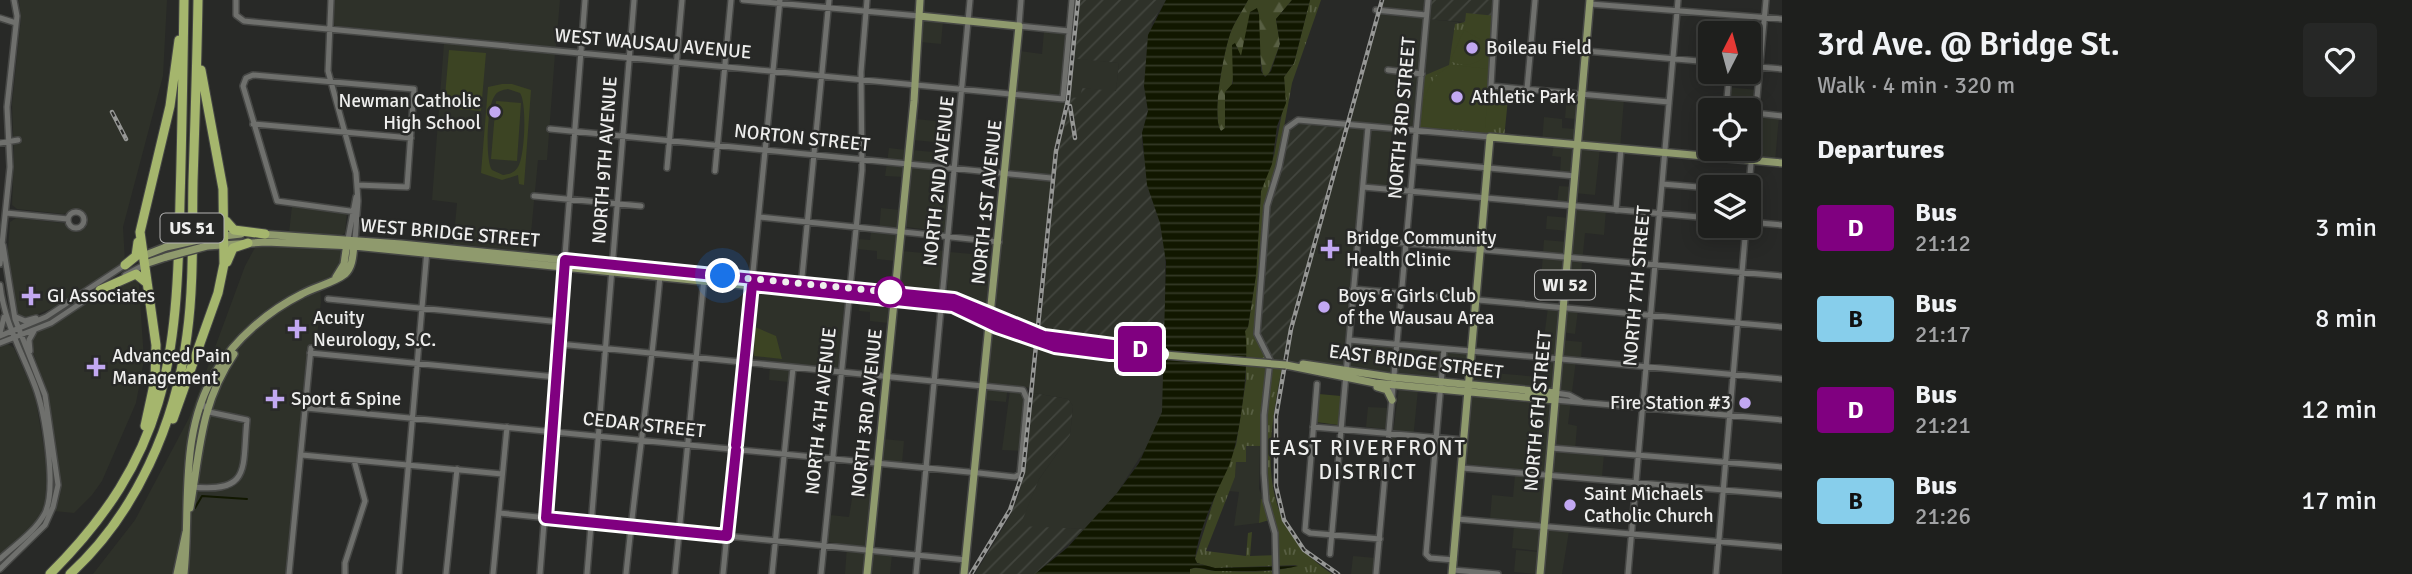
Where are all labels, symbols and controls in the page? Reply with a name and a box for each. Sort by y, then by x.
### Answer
north arrow [1698,21,1760,84]
map controls [1698,21,1761,238]
street label: WEST WAUSAU AVENUE [554,23,752,65]
button: heart [2303,23,2377,97]
text: 3rd Ave. @ Bridge St. [1817,24,2120,65]
street label: NORTH 3RD STREET [1383,35,1421,200]
place label: Boileau Field [1486,36,1592,60]
marker: Boileau Field [1464,40,1480,56]
text: Walk · 4 min · 320 m [1817,71,2015,100]
street label: NORTH 9TH AVENUE [587,75,623,245]
place label: Athletic Park [1471,85,1576,109]
place label: Newman Catholic High School [339,89,481,135]
marker: Athletic Park [1449,89,1465,105]
street label: NORTH 2ND AVENUE [918,95,960,267]
button: locate [1698,98,1761,161]
marker: Newman Catholic High School [487,104,503,120]
street label: NORTH 1ST AVENUE [966,118,1008,286]
street label: NORTON STREET [733,119,872,157]
text: Departures [1817,134,1944,166]
button: layers [1698,175,1761,238]
text: Bus [1915,197,1957,229]
street label: NORTH 7TH STREET [1618,204,1656,367]
text: 3 min [2315,212,2377,244]
road number: US 51 [160,213,224,242]
street label: WEST BRIDGE STREET [359,213,541,253]
text: D [1847,213,1864,243]
place label: Bridge Community Health Clinic [1346,226,1497,272]
text: 21:12 [1915,229,1971,258]
marker: Bridge Community Health Clinic [1320,239,1340,259]
your location [705,258,740,293]
road number: WI 52 [1535,270,1595,300]
unlabelled marker [875,277,905,307]
place label: GI Associates [47,284,155,308]
place label: Boys & Girls Club of the Wausau Area [1338,284,1494,330]
marker: GI Associates [21,286,41,306]
text: Bus [1915,288,1957,320]
marker: Boys & Girls Club of the Wausau Area [1316,299,1332,315]
text: 8 min [2315,303,2377,335]
text: B [1848,304,1863,334]
place label: Acuity Neurology, S.C. [313,306,436,352]
marker: Acuity Neurology, S.C. [287,319,307,339]
text: 21:17 [1915,320,1971,349]
street label: NORTH 4TH AVENUE [800,326,842,496]
line badge: D [1117,326,1163,372]
street label: NORTH 3RD AVENUE [846,327,888,499]
street label: NORTH 6TH STREET [1519,329,1557,492]
text: D [1132,334,1148,364]
street label: EAST BRIDGE STREET [1327,339,1505,385]
place label: Advanced Pain Management [112,344,230,390]
marker: Advanced Pain Management [86,357,106,377]
text: Bus [1915,379,1957,411]
place label: Sport & Spine [291,387,401,411]
marker: Sport & Spine [265,389,285,409]
place label: Fire Station #3 [1610,391,1731,415]
text: 12 min [2301,394,2377,426]
marker: Fire Station #3 [1737,395,1753,411]
text: D [1847,395,1864,425]
street label: CEDAR STREET [582,407,707,443]
text: 21:21 [1915,411,1971,440]
district label: EAST RIVERFRONT DISTRICT [1269,435,1467,485]
text: Bus [1915,470,1957,502]
place label: Saint Michaels Catholic Church [1584,482,1714,528]
text: 17 min [2301,485,2377,517]
text: B [1848,486,1863,516]
marker: Saint Michaels Catholic Church [1562,497,1578,513]
text: 21:26 [1915,502,1971,531]

